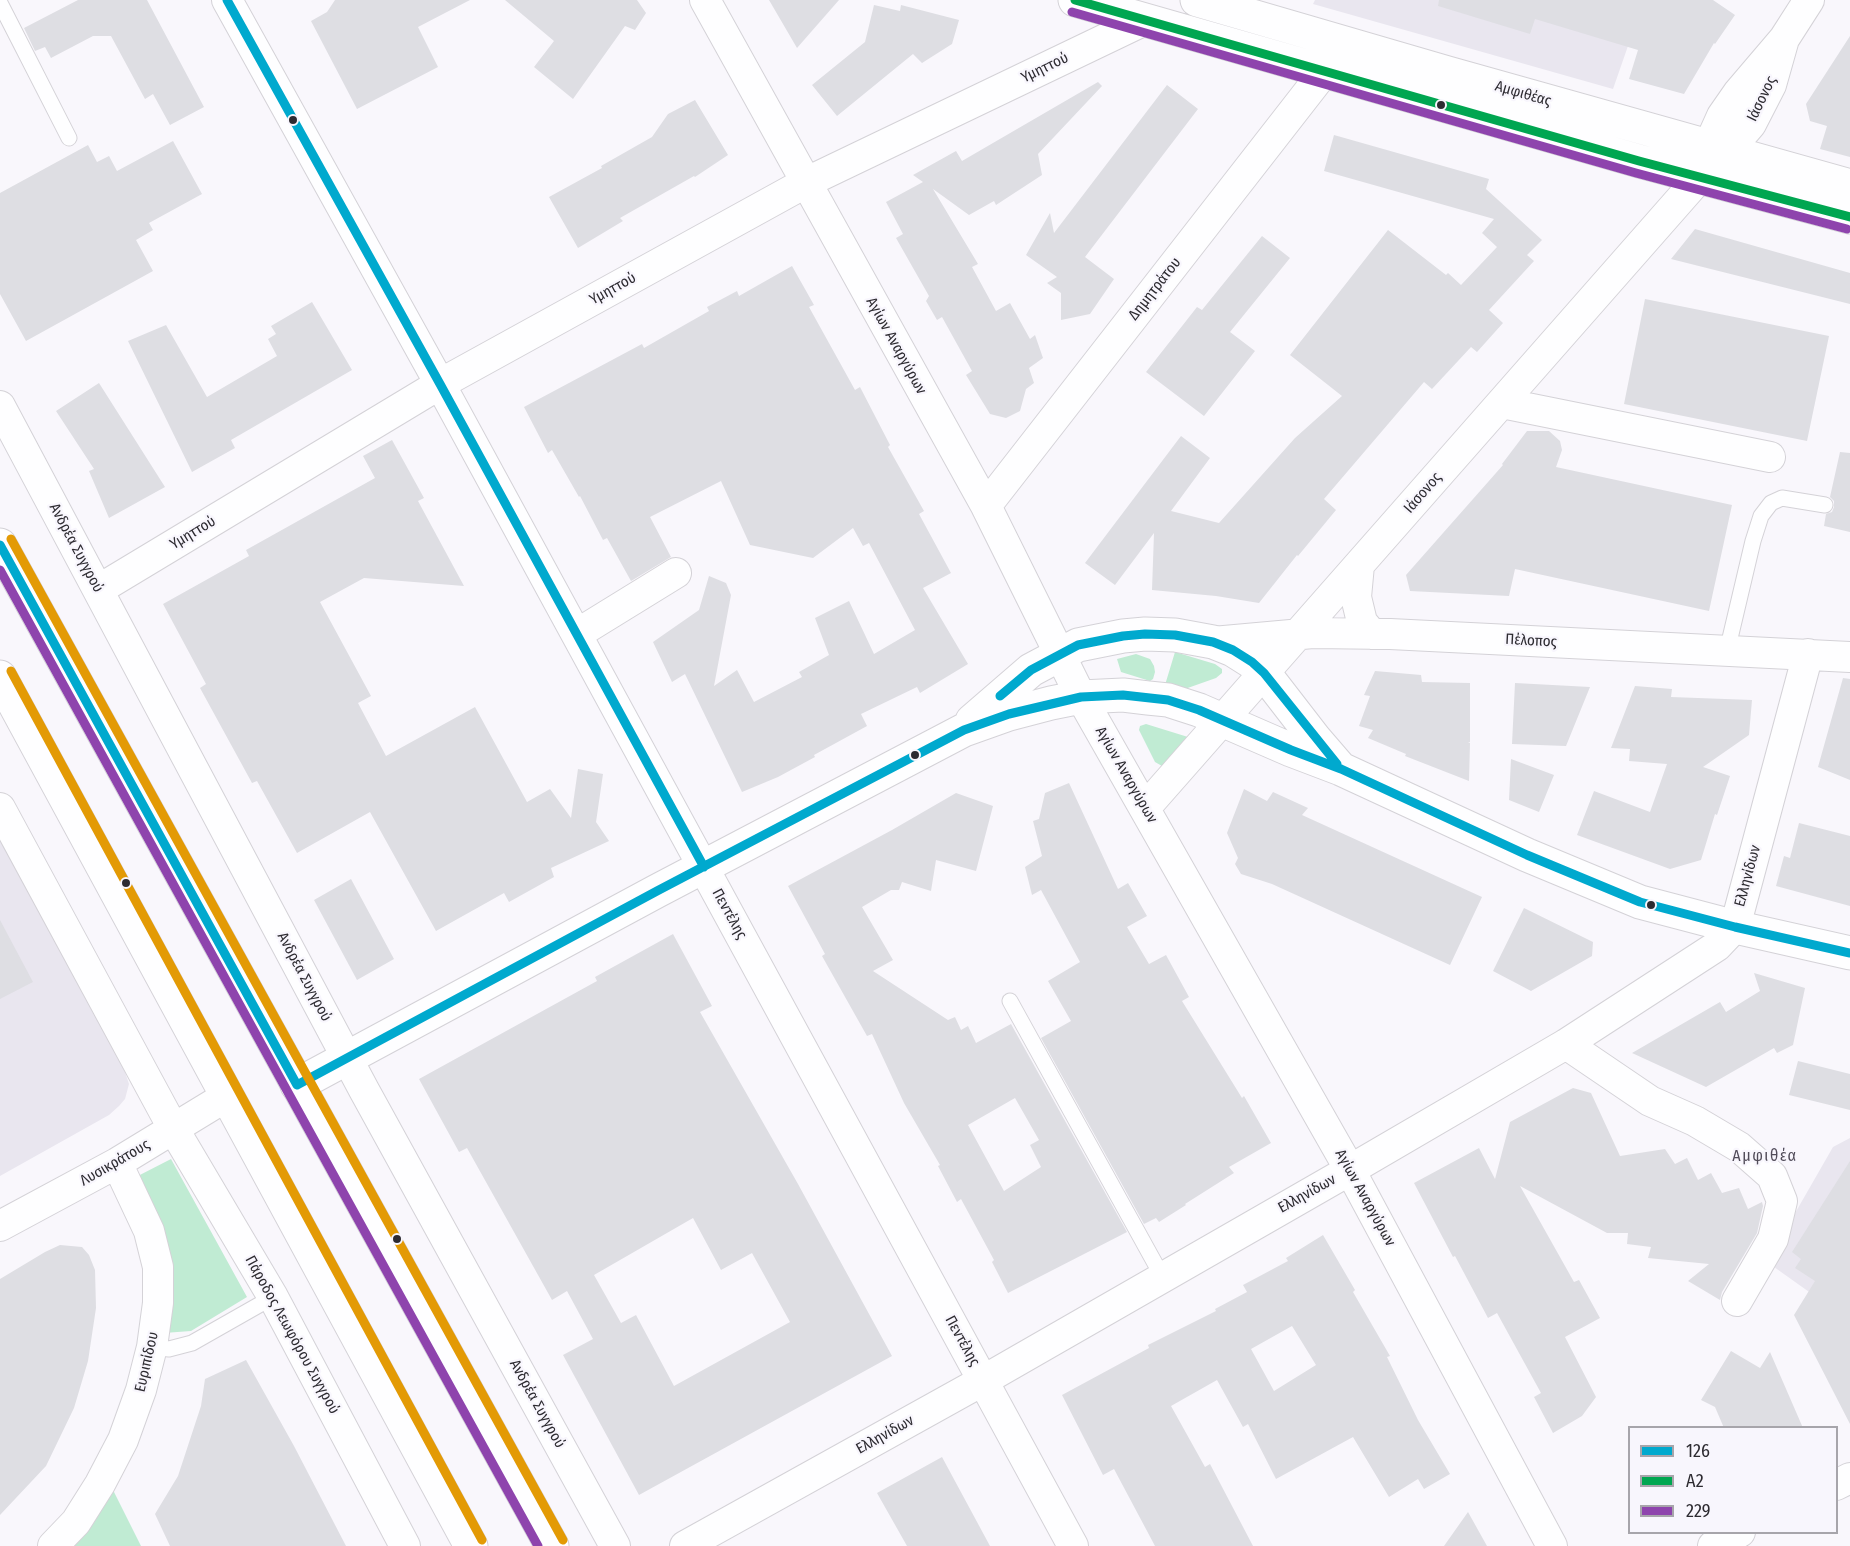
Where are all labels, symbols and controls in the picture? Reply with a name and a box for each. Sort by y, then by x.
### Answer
street label: Υμηττού [1019,49,1071,87]
street label: Ιάσονος [1743,73,1781,125]
street label: Αμφιθέας [1493,77,1553,111]
unlabelled marker [1435,99,1447,111]
unlabelled marker [287,114,299,126]
street label: Δημητράτου [1125,254,1185,324]
street label: Υμηττού [587,269,639,309]
street label: Αγίων Αναργύρων [862,294,930,398]
street label: Ιάσονος [1400,469,1446,517]
street label: Ανδρέα Συγγρού [45,500,107,596]
street label: Υμηττού [167,512,219,554]
street label: Πέλοπος [1505,631,1557,651]
street label: Αγίων Αναργύρων [1091,724,1161,826]
unlabelled marker [909,749,921,761]
street label: Ελληνίδων [1731,843,1765,909]
unlabelled marker [120,877,132,889]
street label: Πεντέλης [708,886,750,942]
unlabelled marker [1645,899,1657,911]
street label: Ανδρέα Συγγρού [273,929,335,1025]
street label: Λυσικράτους [77,1136,153,1190]
street label: Αγίων Αναργύρων [1331,1146,1399,1250]
district label: Αμφιθέα [1732,1147,1798,1167]
street label: Ελληνίδων [1275,1171,1339,1217]
unlabelled marker [391,1233,403,1245]
street label: Πάροδος Λεωφόρου Συγγρού [241,1253,343,1417]
street label: Πεντέλης [941,1313,983,1369]
street label: Ευριπίδου [131,1330,163,1394]
street label: Ανδρέα Συγγρού [505,1357,569,1451]
street label: Ελληνίδων [853,1412,917,1458]
legend [1628,1426,1838,1534]
text: 126 [1686,1440,1710,1462]
text: Α2 [1686,1470,1704,1492]
text: 229 [1686,1500,1711,1522]

